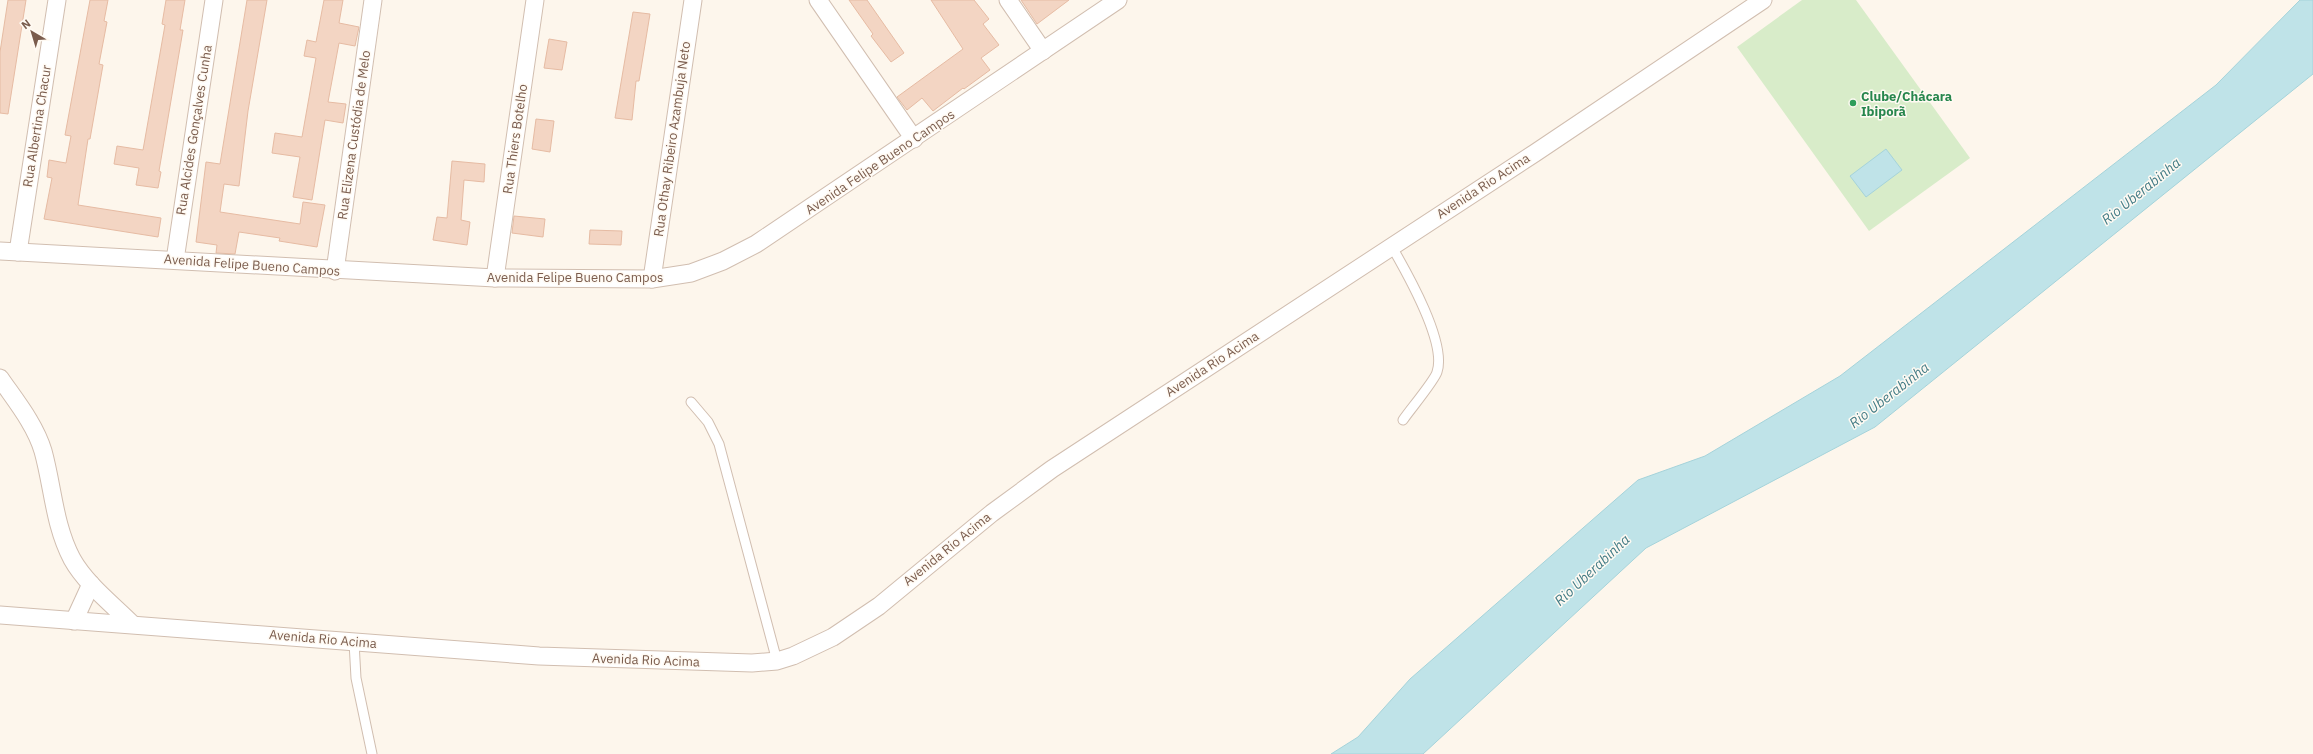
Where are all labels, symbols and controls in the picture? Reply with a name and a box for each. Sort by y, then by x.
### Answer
north arrow [12,12,52,52]
text: N [18,16,33,32]
street label: Rua Othay Ribeiro Azambuja Neto [650,40,694,238]
street label: Rua Alcides Gonçalves Cunha [172,44,216,216]
street label: Rua Elizena Custódia de Melo [334,49,374,221]
street label: Rua Albertina Chacur [19,64,55,188]
street label: Rua Thiers Botelho [499,83,531,195]
place label: Clube/Chácara Ibiporã [1861,88,1952,120]
marker: Clube/Chácara Ibiporã [1848,98,1858,108]
street label: Avenida Felipe Bueno Campos [802,106,958,218]
street label: Avenida Rio Acima [1433,149,1533,223]
water label: Rio Uberabinha [2098,154,2184,228]
street label: Avenida Felipe Bueno Campos [163,250,341,280]
street label: Avenida Felipe Bueno Campos [487,269,663,286]
street label: Avenida Rio Acima [1162,327,1262,401]
water label: Rio Uberabinha [1845,358,1933,432]
street label: Avenida Rio Acima [900,508,994,590]
water label: Rio Uberabinha [1551,530,1633,610]
street label: Avenida Rio Acima [268,626,378,652]
street label: Avenida Rio Acima [592,650,700,670]

